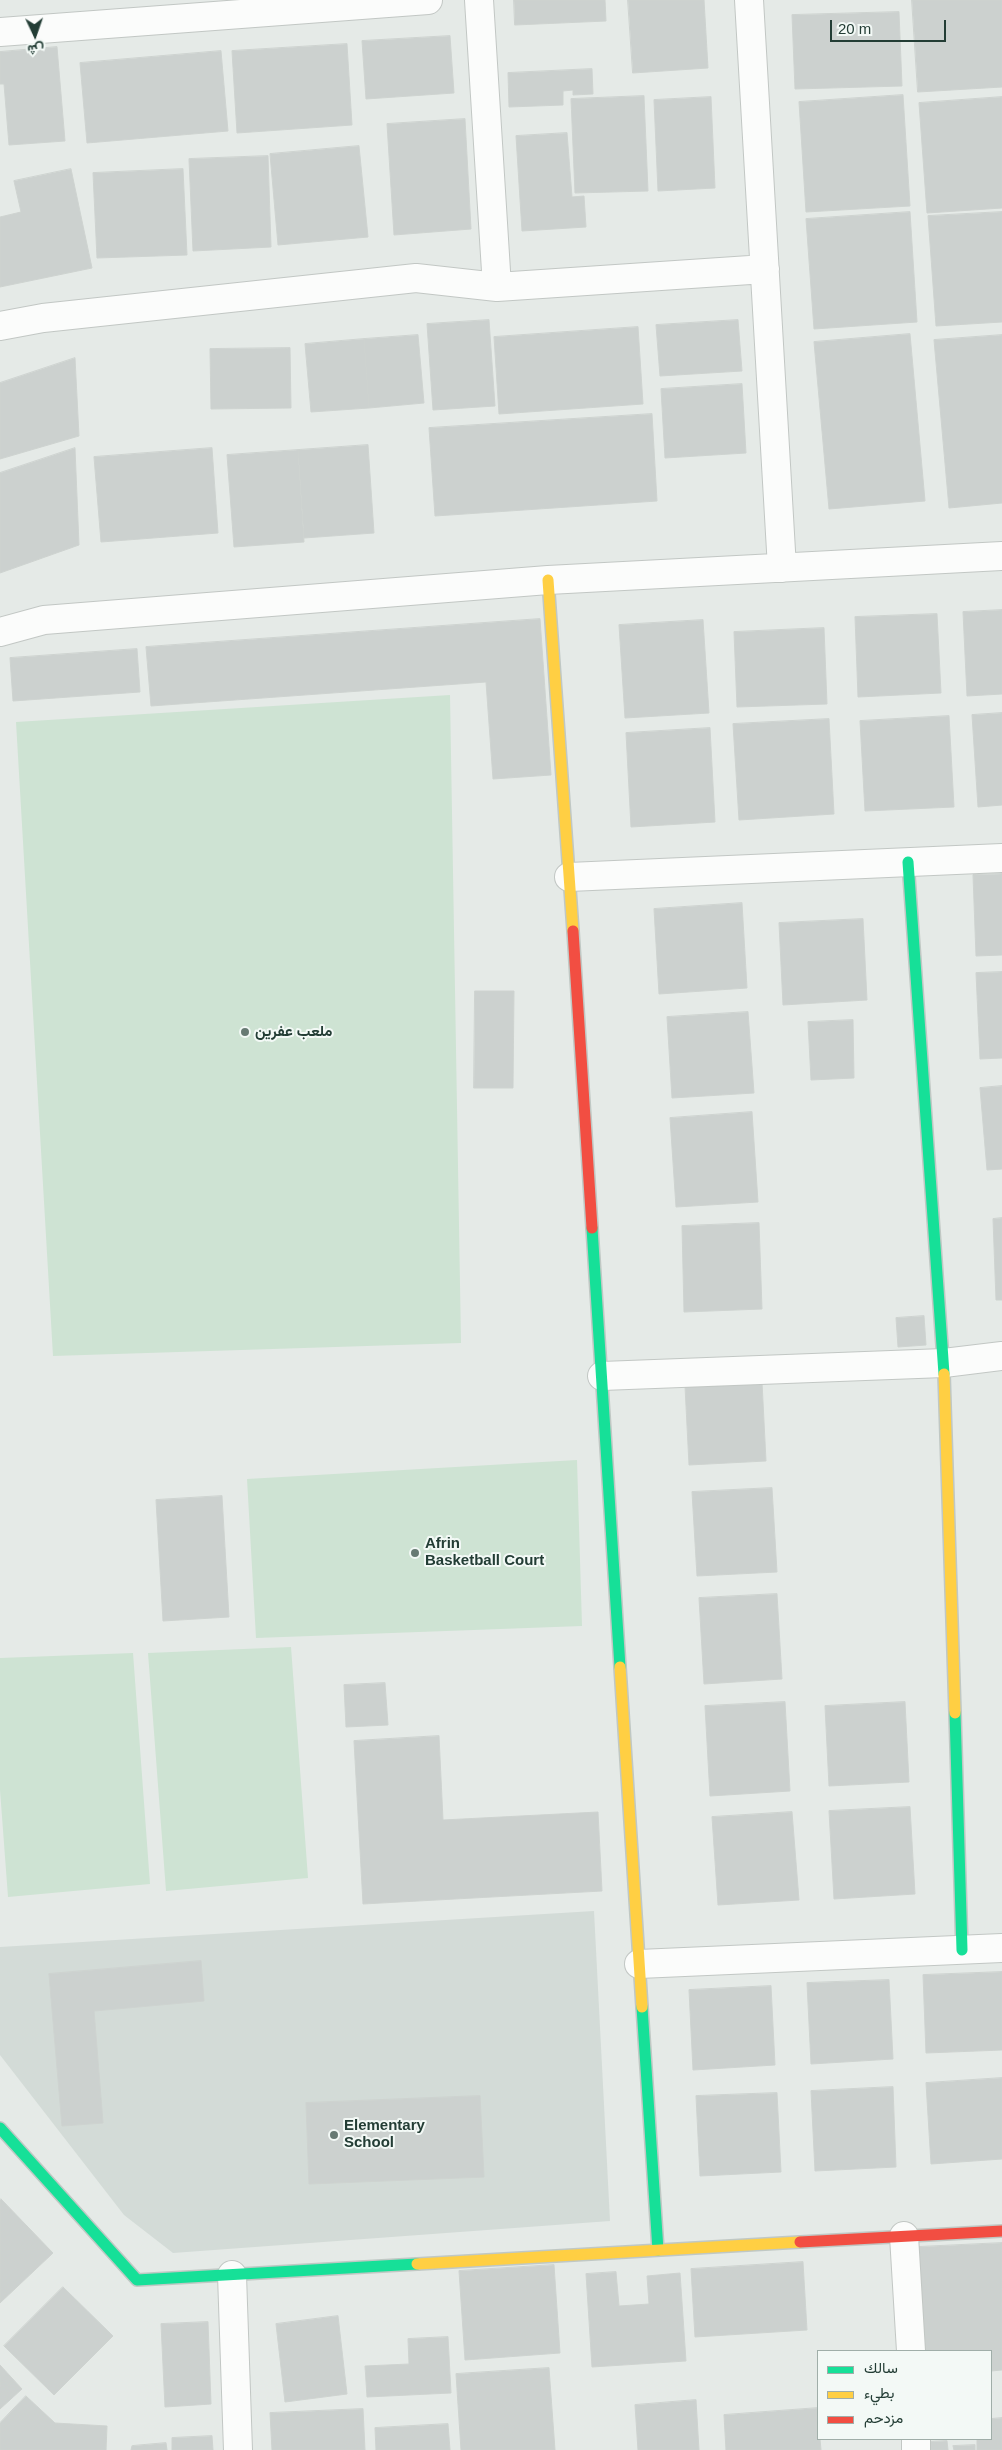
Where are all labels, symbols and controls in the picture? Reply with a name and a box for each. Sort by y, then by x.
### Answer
north arrow [10,10,60,60]
scale bar [832,10,948,42]
text: 20 m [838,20,871,37]
text: ش [27,42,45,58]
place label: ملعب عفرين [255,1023,332,1041]
marker: ملعب عفرين [239,1026,251,1038]
place label: Afrin Basketball Court [425,1535,544,1570]
marker: Afrin Basketball Court [409,1547,421,1559]
place label: Elementary School [344,2117,425,2152]
marker: Elementary School [328,2129,340,2141]
legend [817,2350,992,2440]
text: سالك [864,2359,898,2376]
text: بطيء [864,2384,894,2401]
text: مزدحم [864,2409,903,2426]

